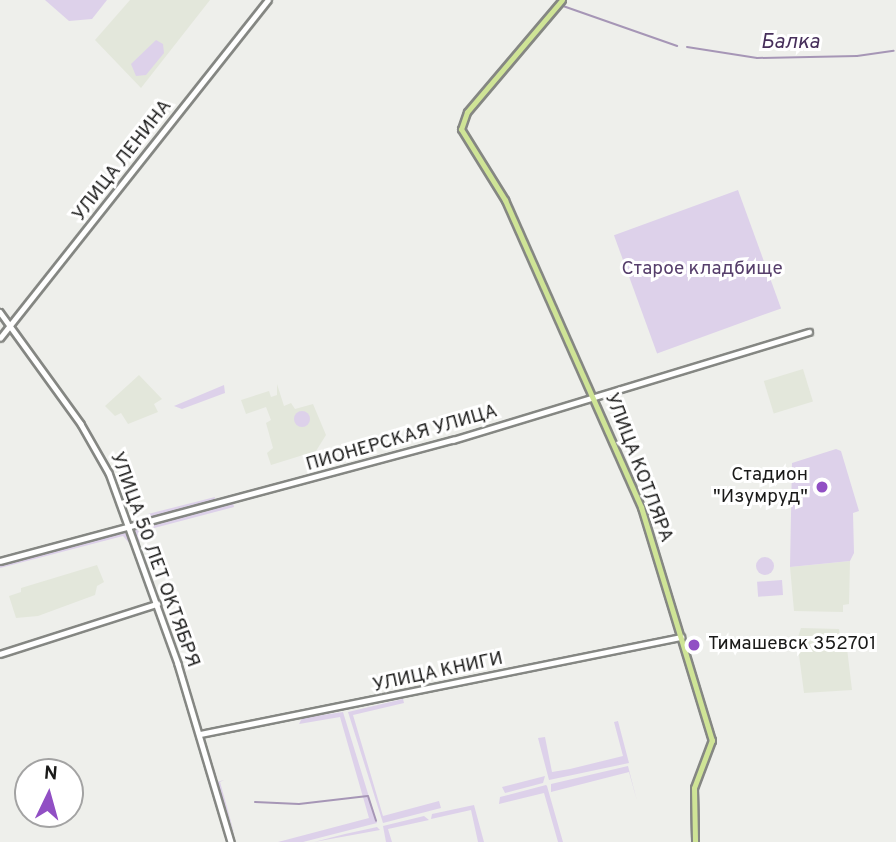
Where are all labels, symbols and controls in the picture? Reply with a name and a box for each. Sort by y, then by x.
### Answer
water label: Балка [760,30,820,56]
street label: УЛИЦА ЛЕНИНА [68,95,178,227]
park label: Старое кладбище [621,259,783,281]
street label: УЛИЦА КОТЛЯРА [599,390,677,546]
street label: ПИОНЕРСКАЯ УЛИЦА [304,401,500,477]
street label: УЛИЦА 50 ЛЕТ ОКТЯБРЯ [104,449,204,671]
place label: Стадион "Изумруд" [713,465,808,509]
marker: Стадион "Изумруд" [814,479,830,495]
place label: Тимашевск 352701 [708,634,876,656]
marker: Тимашевск 352701 [686,637,702,653]
street label: УЛИЦА КНИГИ [370,648,506,698]
north arrow [14,758,84,828]
text: N [43,762,59,787]

